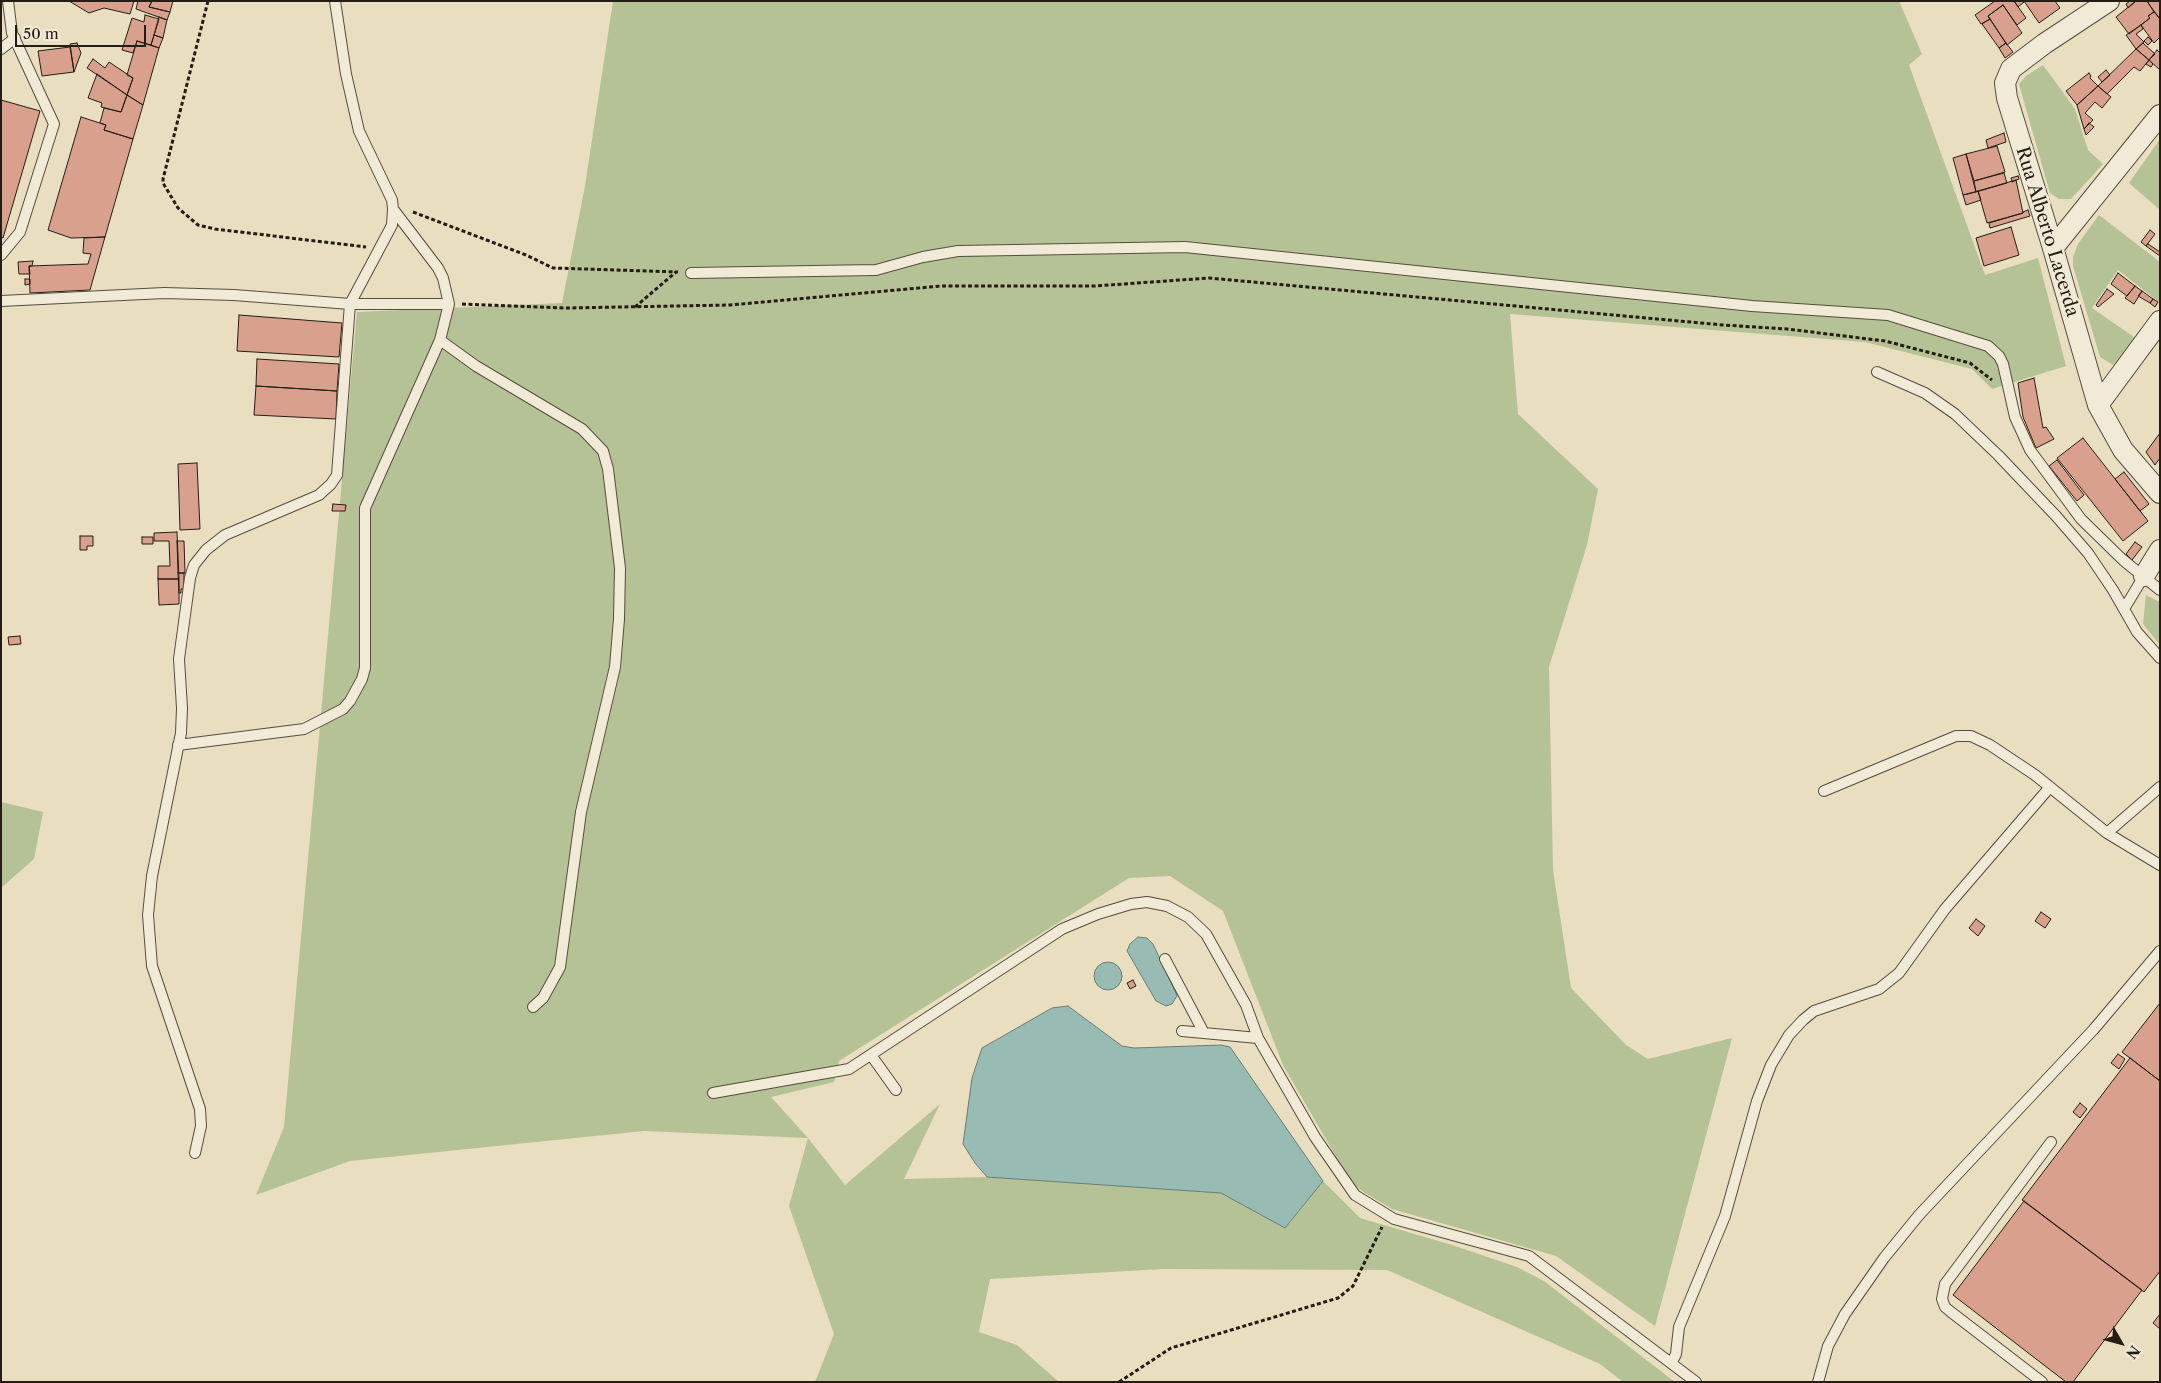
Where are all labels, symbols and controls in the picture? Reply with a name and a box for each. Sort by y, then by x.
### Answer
scale bar [18,15,149,47]
text: 50 m [23,24,59,43]
street label: Rua Alberto Lacerda [2011,144,2083,320]
north arrow [2096,1318,2146,1368]
text: N [2122,1342,2144,1363]

